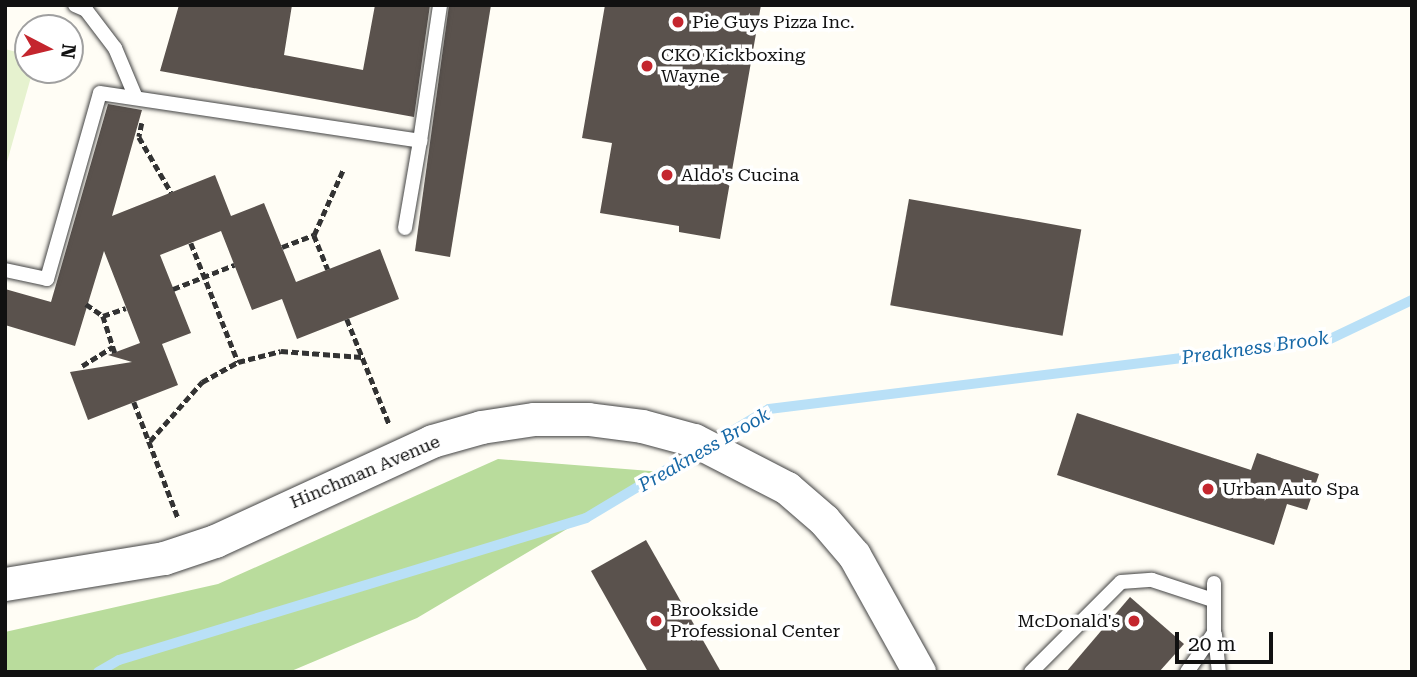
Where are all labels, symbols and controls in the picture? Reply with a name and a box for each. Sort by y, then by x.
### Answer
place label: Pie Guys Pizza Inc. [692,11,855,33]
north arrow [14,14,84,84]
marker: Pie Guys Pizza Inc. [670,14,686,30]
text: N [56,43,81,60]
place label: CKO Kickboxing Wayne [661,45,805,88]
marker: CKO Kickboxing Wayne [639,58,655,74]
place label: Aldo's Cucina [681,164,799,186]
marker: Aldo's Cucina [659,167,675,183]
water label: Preakness Brook [1180,326,1330,370]
water label: Preakness Brook [634,403,774,497]
street label: Hinchman Avenue [287,431,443,513]
place label: Urban Auto Spa [1222,478,1359,500]
marker: Urban Auto Spa [1200,481,1216,497]
place label: Brookside Professional Center [670,600,840,642]
place label: McDonald's [1017,610,1120,632]
marker: Brookside Professional Center [648,613,664,629]
marker: McDonald's [1126,613,1142,629]
scale bar [1179,618,1277,662]
text: 20 m [1188,632,1236,656]

